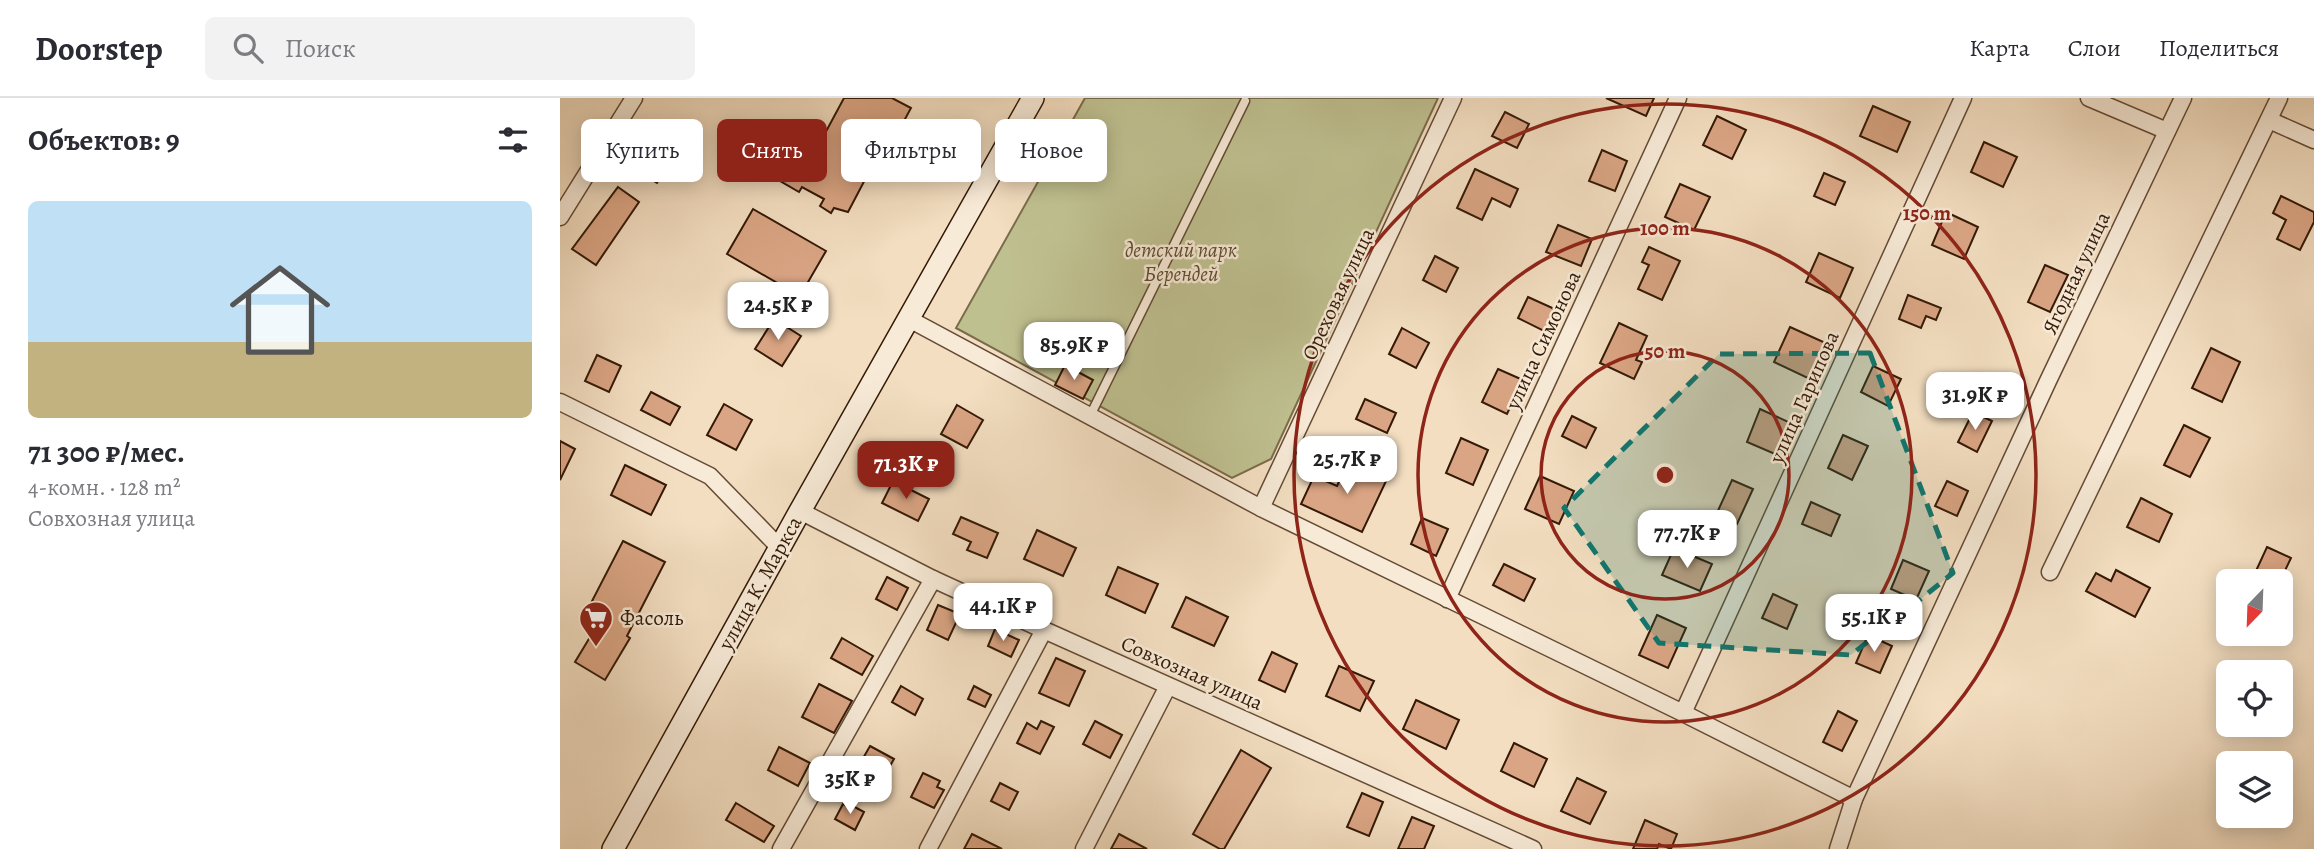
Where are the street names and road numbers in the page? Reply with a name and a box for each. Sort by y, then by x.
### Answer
street label: Ягодная улица [2035,207,2117,339]
street label: Ореховая улица [1295,223,1381,365]
street label: улица Симонова [1498,266,1588,415]
street label: улица Гарипова [1762,326,1846,469]
street label: улица К. Маркса [711,511,808,656]
street label: Совхозная улица [1117,629,1268,717]

